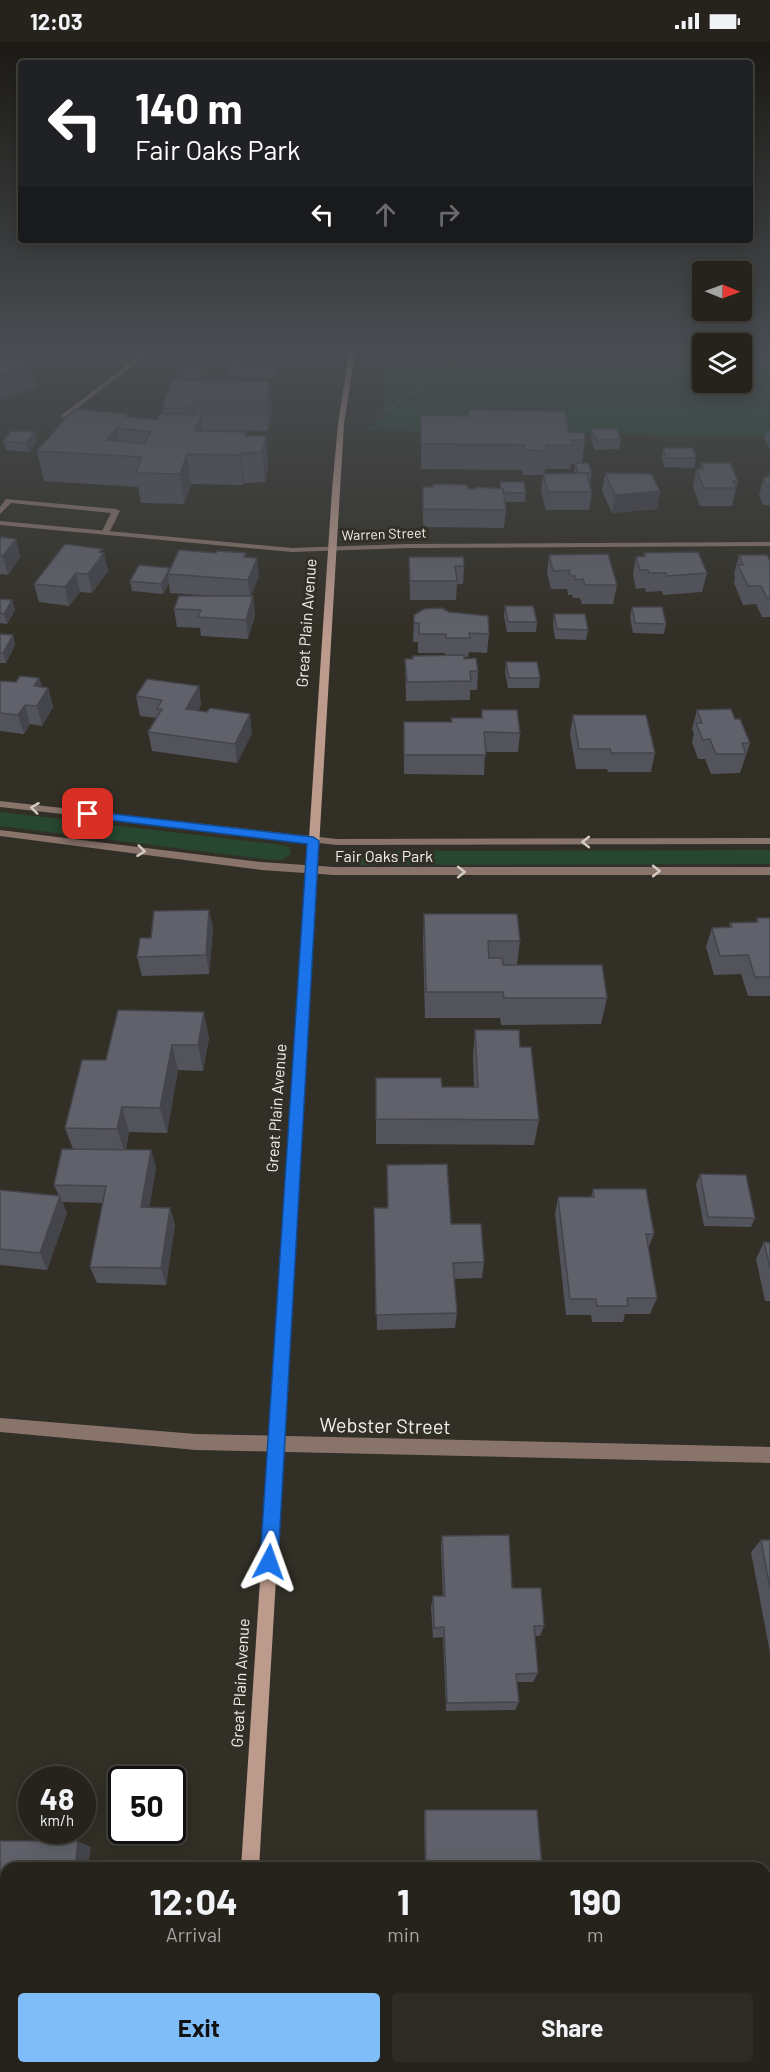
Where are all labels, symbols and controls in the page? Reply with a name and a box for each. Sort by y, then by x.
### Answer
text: 12:03 [30,8,83,34]
text: 140 m [135,82,243,132]
icon: left [36,84,114,162]
text: Fair Oaks Park [135,133,301,165]
icon: left [306,198,339,231]
icon: ahead [369,198,402,231]
icon: right [432,198,465,231]
north arrow [692,261,752,321]
map controls [692,261,752,393]
button: layers [692,333,752,393]
street label: Warren Street [341,524,427,543]
street label: Great Plain Avenue [292,558,319,688]
pin [62,788,113,839]
icon: arrive [71,797,104,830]
one-way arrow [31,802,40,815]
one-way arrow [581,836,590,848]
one-way arrow [137,844,146,857]
street label: Fair Oaks Park [335,846,433,865]
one-way arrow [652,865,661,877]
one-way arrow [457,866,466,878]
street label: Great Plain Avenue [262,1043,289,1173]
street label: Webster Street [319,1412,451,1438]
position arrow [237,1530,301,1594]
street label: Great Plain Avenue [227,1618,252,1748]
speed limit sign: 50 [108,1766,186,1844]
text: 48 [40,1780,74,1816]
text: km/h [40,1811,74,1829]
text: 12:04 [149,1879,238,1922]
text: 1 [397,1879,410,1922]
text: 190 [569,1879,622,1922]
text: Arrival [166,1922,222,1946]
text: min [387,1922,420,1946]
text: m [587,1922,604,1946]
button: Exit [18,1993,380,2062]
button: Share [392,1993,753,2062]

